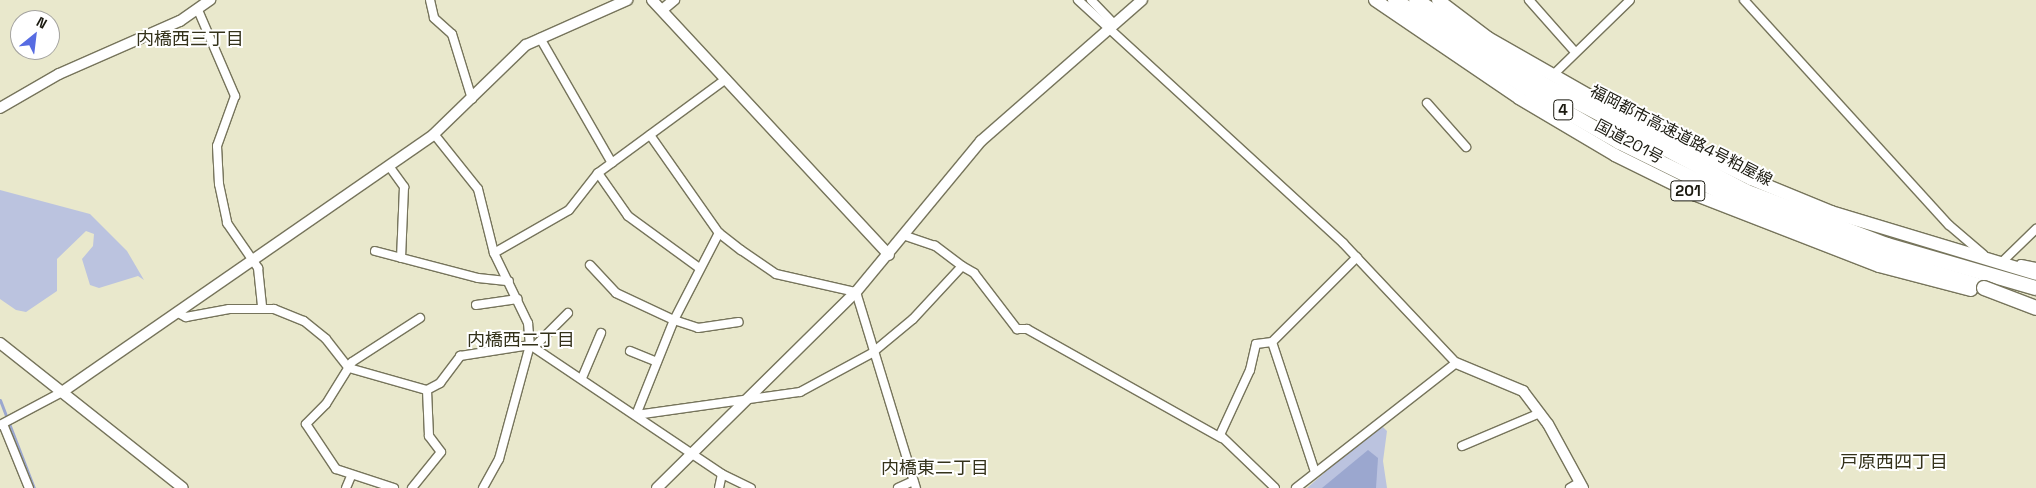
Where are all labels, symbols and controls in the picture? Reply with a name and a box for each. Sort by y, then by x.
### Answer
north arrow [10,10,60,60]
text: N [33,13,50,33]
district label: 内橋西三丁目 [136,28,244,50]
street label: 福岡都市高速道路4号粕屋線 [1587,82,1775,190]
road number: 4 [1553,98,1573,122]
street label: 国道201号 [1592,116,1666,168]
road number: 201 [1669,178,1707,204]
district label: 内橋西二丁目 [467,329,575,351]
district label: 戸原西四丁目 [1840,451,1948,473]
district label: 内橋東二丁目 [881,457,989,479]

